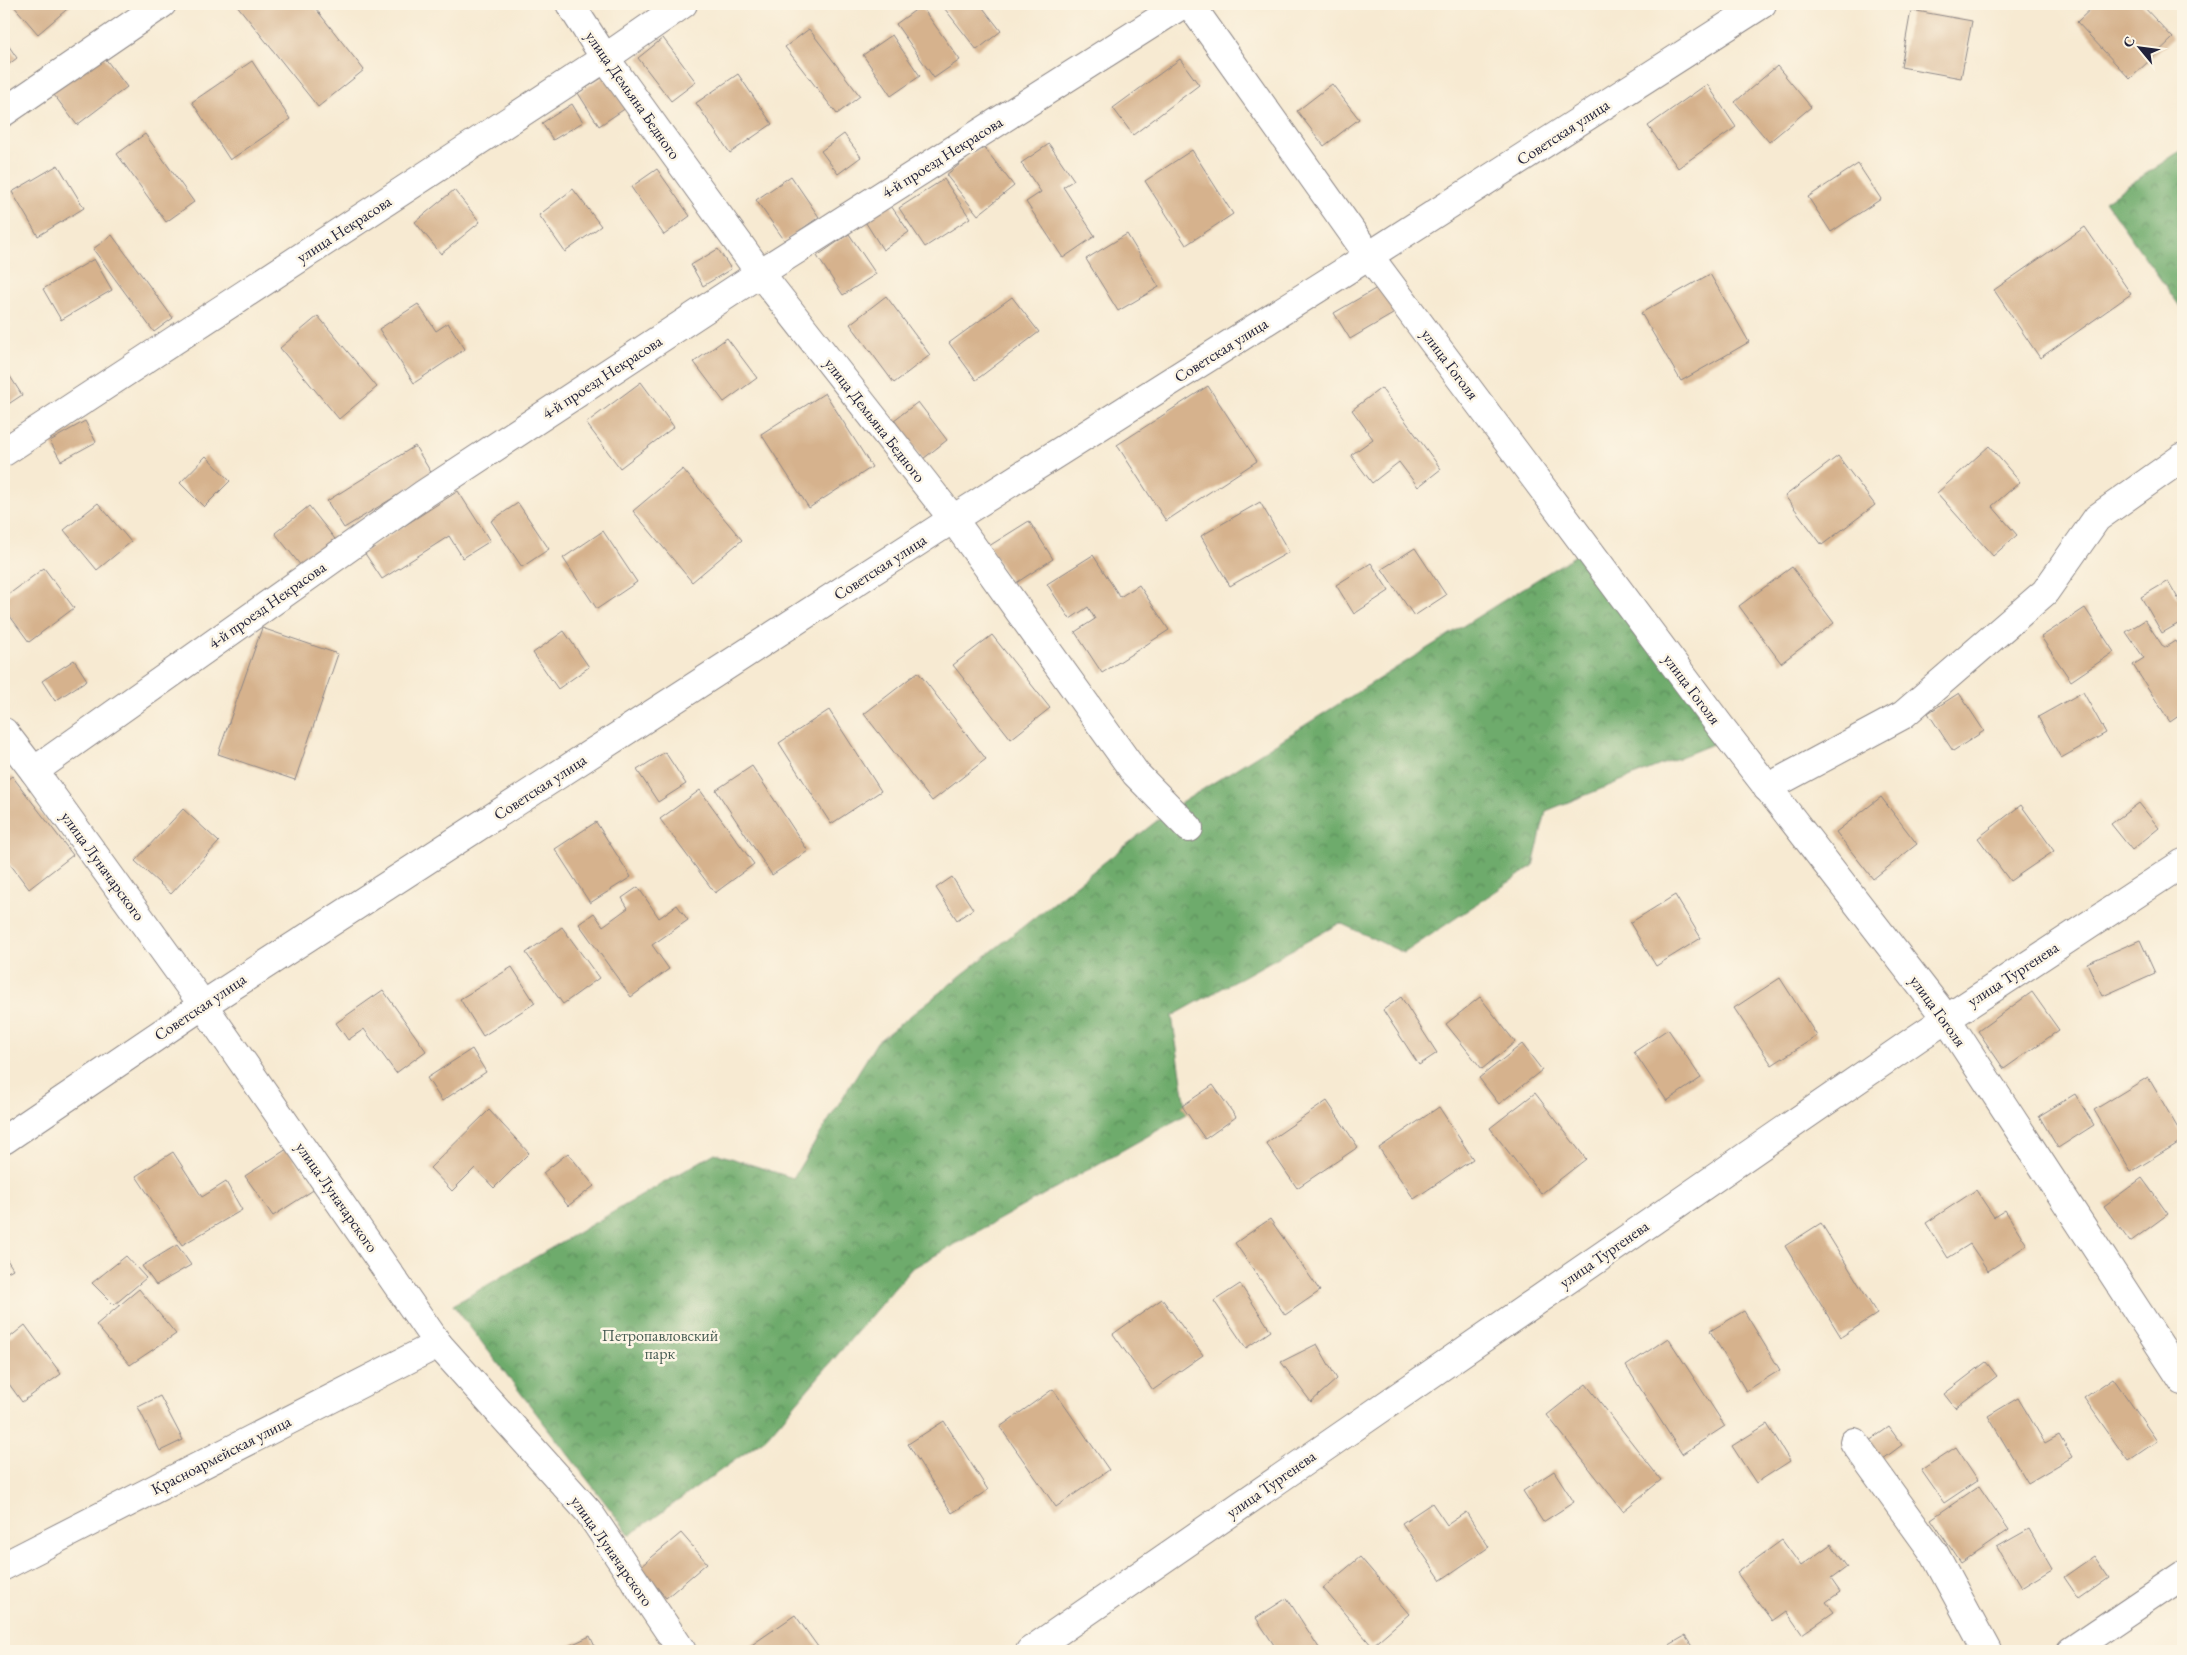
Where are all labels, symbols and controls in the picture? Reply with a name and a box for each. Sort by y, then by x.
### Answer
north arrow [2114,22,2164,72]
street label: улица Демьяна Бедного [581,27,685,163]
text: С [2118,33,2139,50]
street label: Советская улица [1513,94,1614,170]
street label: 4-й проезд Некрасова [877,111,1007,203]
street label: улица Некрасова [293,190,396,268]
street label: Советская улица [1170,313,1272,387]
street label: улица Гоголя [1417,324,1483,404]
street label: 4-й проезд Некрасова [538,330,667,424]
street label: улица Демьяна Бедного [820,353,930,487]
street label: Советская улица [830,529,931,605]
street label: 4-й проезд Некрасова [204,556,330,653]
street label: улица Гоголя [1659,649,1725,729]
street label: Советская улица [490,749,591,825]
street label: улица Луначарского [56,807,150,925]
street label: улица Тургенева [1963,936,2063,1011]
street label: Советская улица [150,968,251,1046]
street label: улица Гоголя [1905,971,1971,1051]
street label: улица Луначарского [291,1138,383,1256]
street label: улица Тургенева [1555,1215,1653,1293]
park label: Петропавловский парк [602,1325,719,1364]
street label: Красноармейская улица [148,1410,295,1499]
street label: улица Тургенева [1222,1445,1320,1523]
street label: улица Луначарского [566,1492,658,1610]

